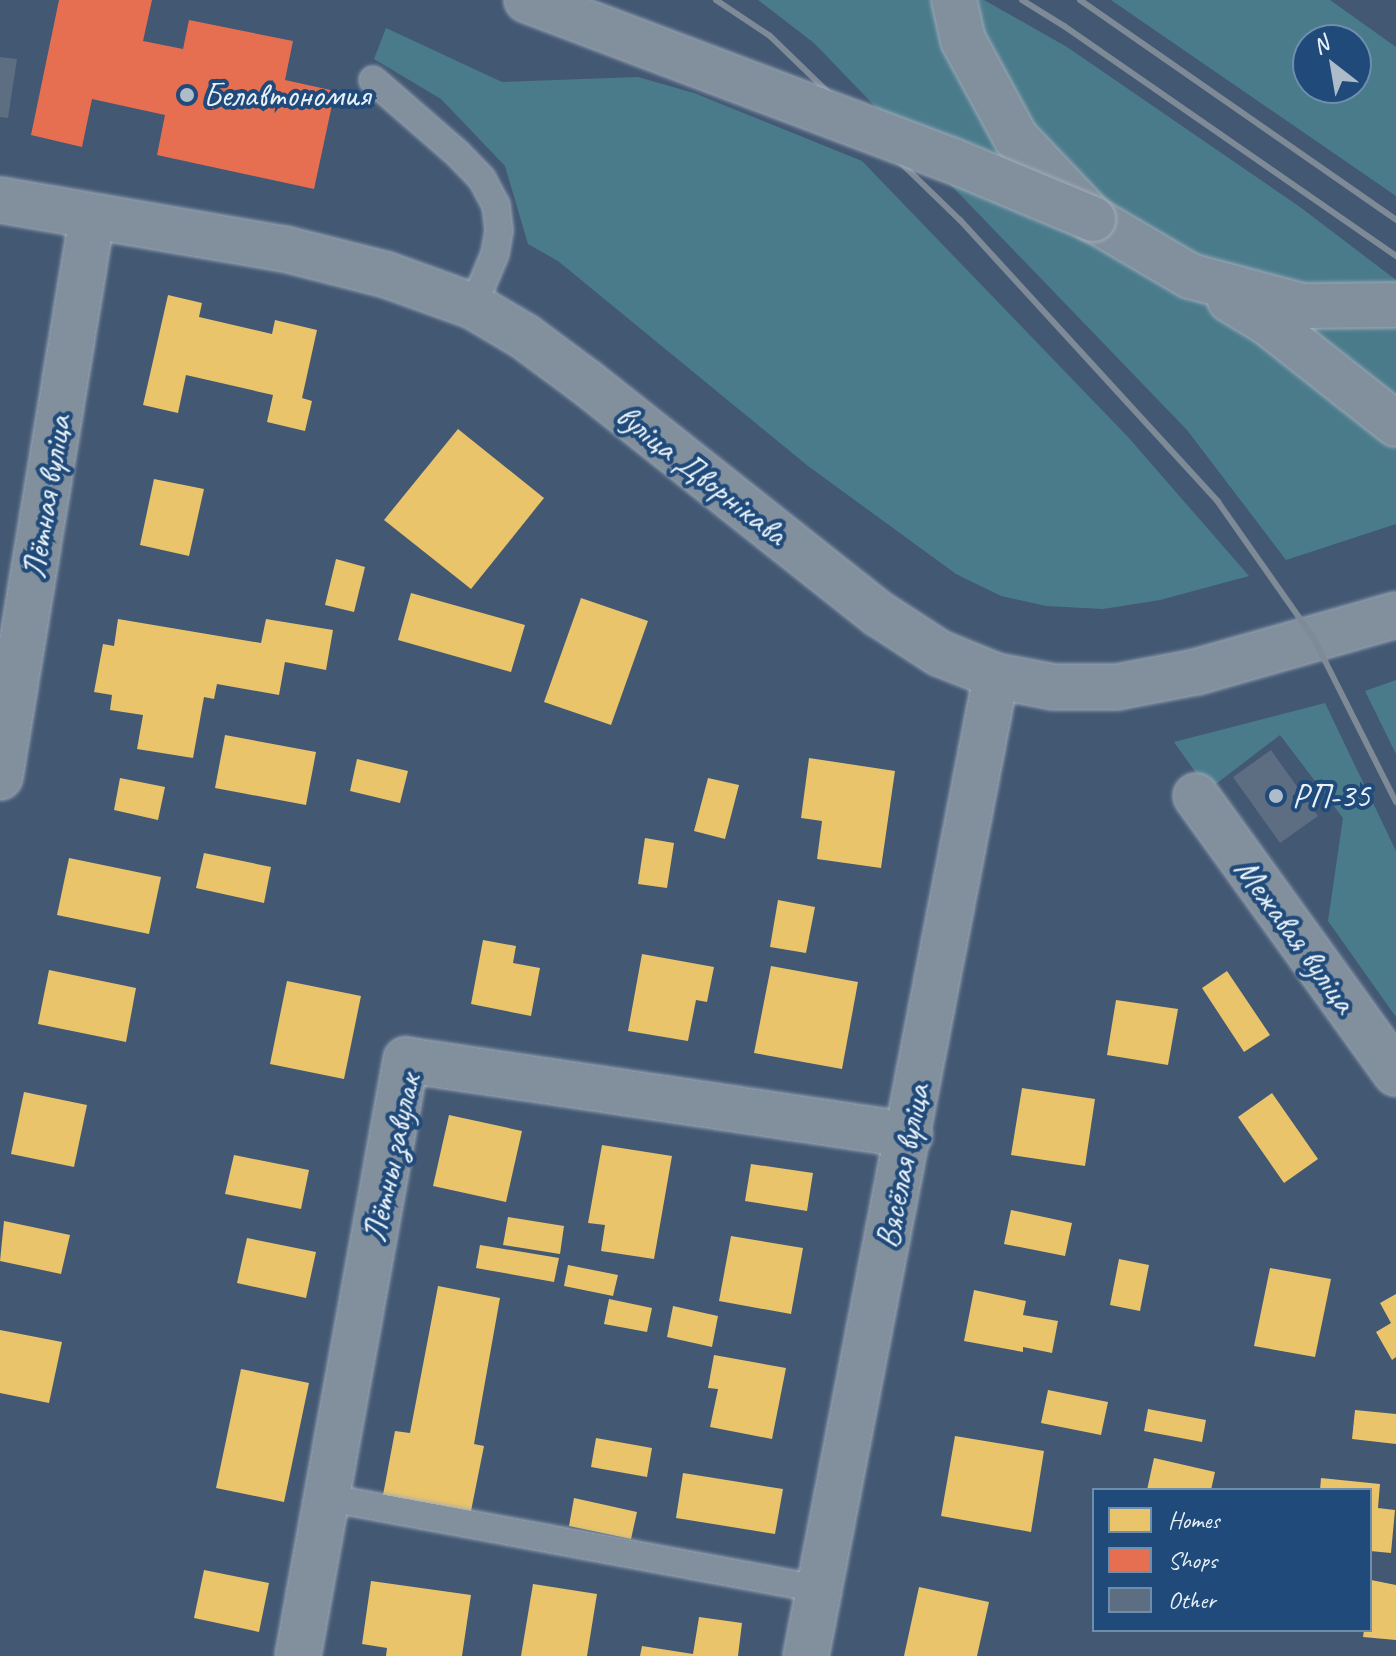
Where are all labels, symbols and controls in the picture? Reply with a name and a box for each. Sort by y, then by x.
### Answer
north arrow [1292,24,1372,104]
text: N [1308,30,1334,61]
place label: Белавтономия [203,75,370,115]
marker: Белавтономия [178,86,196,104]
street label: вуліца Дворнікава [609,395,795,553]
street label: Лётная вуліца [13,414,79,580]
place label: РП-35 [1292,776,1370,816]
marker: РП-35 [1267,787,1285,805]
street label: Межавая вуліца [1227,851,1365,1019]
street label: Лётны завулак [353,1070,429,1246]
street label: Вясёлая вуліца [866,1081,938,1251]
legend [1092,1488,1372,1632]
text: Homes [1168,1505,1219,1535]
text: Shops [1168,1545,1217,1575]
text: Other [1168,1585,1216,1615]

